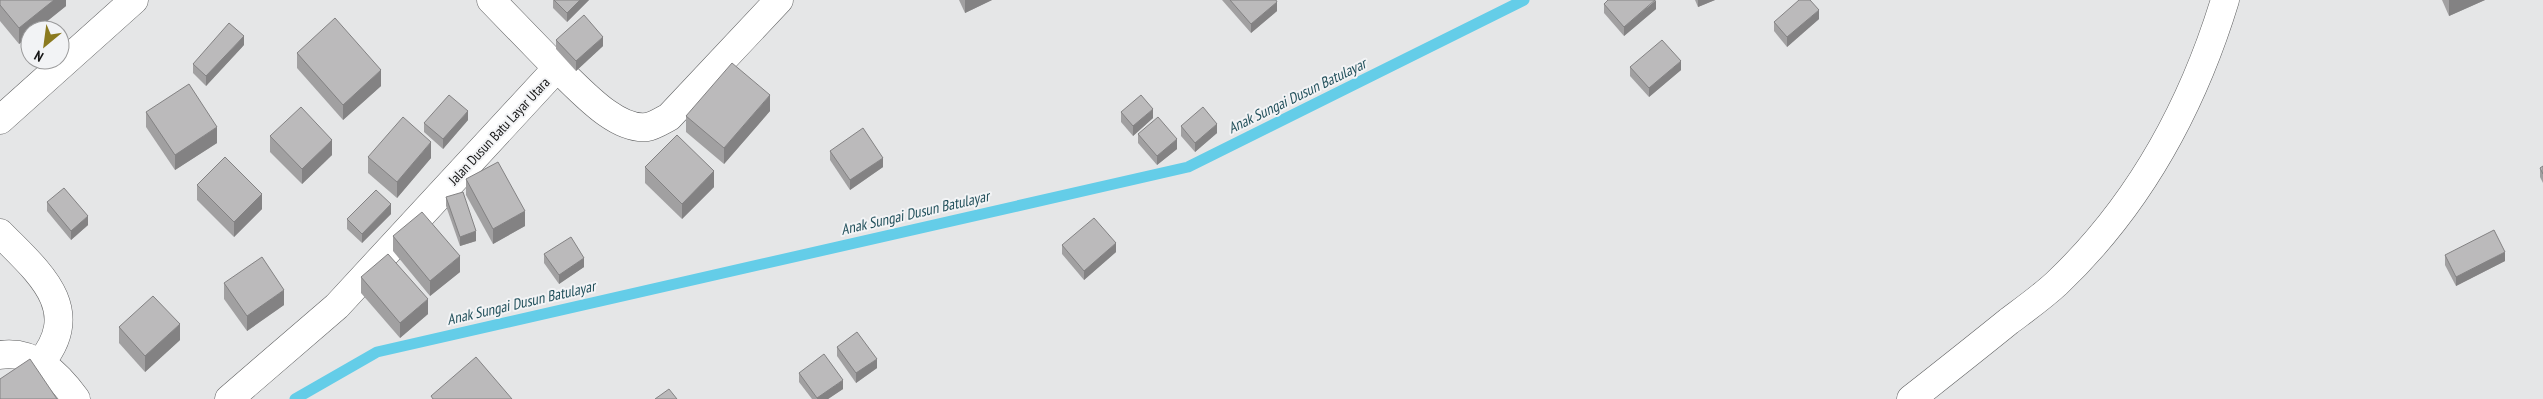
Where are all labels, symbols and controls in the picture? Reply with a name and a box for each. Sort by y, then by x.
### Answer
north arrow [20,20,70,70]
text: N [31,47,46,66]
water label: Anak Sungai Dusun Batulayar [1225,53,1371,137]
street label: Jalan Dusun Batu Layar Utara [444,74,553,189]
water label: Anak Sungai Dusun Batulayar [839,186,993,239]
water label: Anak Sungai Dusun Batulayar [445,276,599,329]

